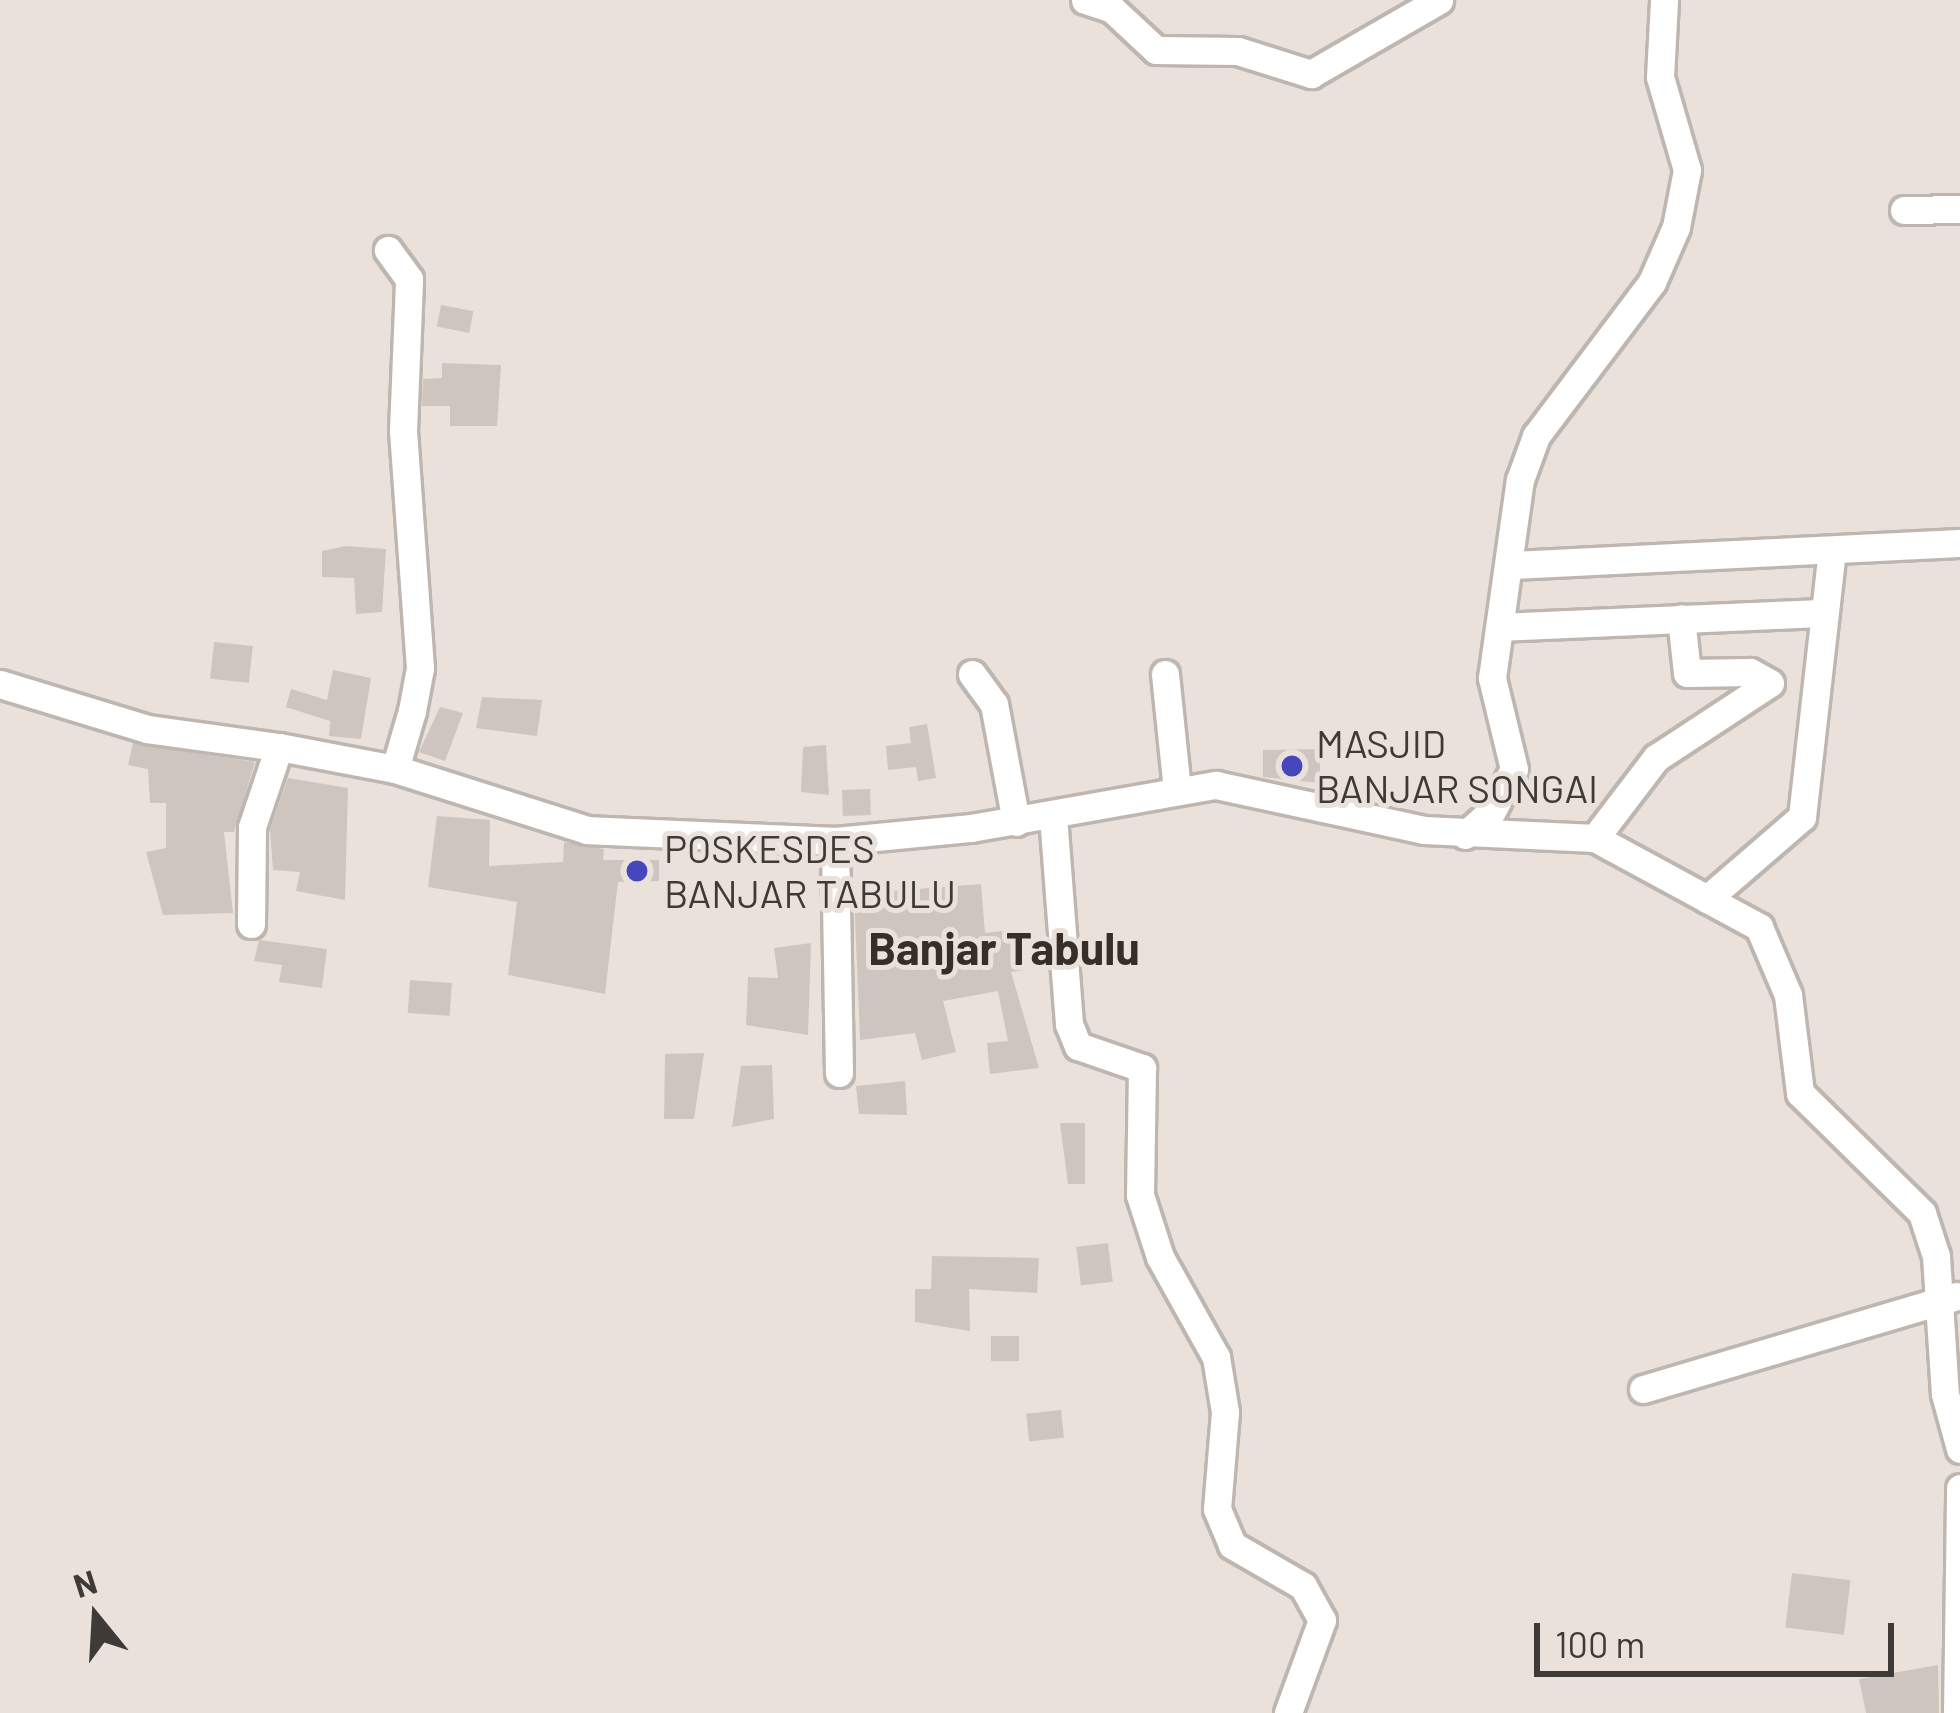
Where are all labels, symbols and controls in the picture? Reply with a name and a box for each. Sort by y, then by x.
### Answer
place label: MASJID BANJAR SONGAI [1316,721,1598,812]
marker: MASJID BANJAR SONGAI [1279,753,1305,779]
place label: POSKESDES BANJAR TABULU [664,826,956,917]
marker: POSKESDES BANJAR TABULU [621,855,653,887]
district label: Banjar Tabulu [868,921,1140,975]
north arrow [36,1557,156,1677]
text: N [68,1560,101,1605]
scale bar [1540,1599,1900,1673]
text: 100 m [1555,1622,1645,1665]

